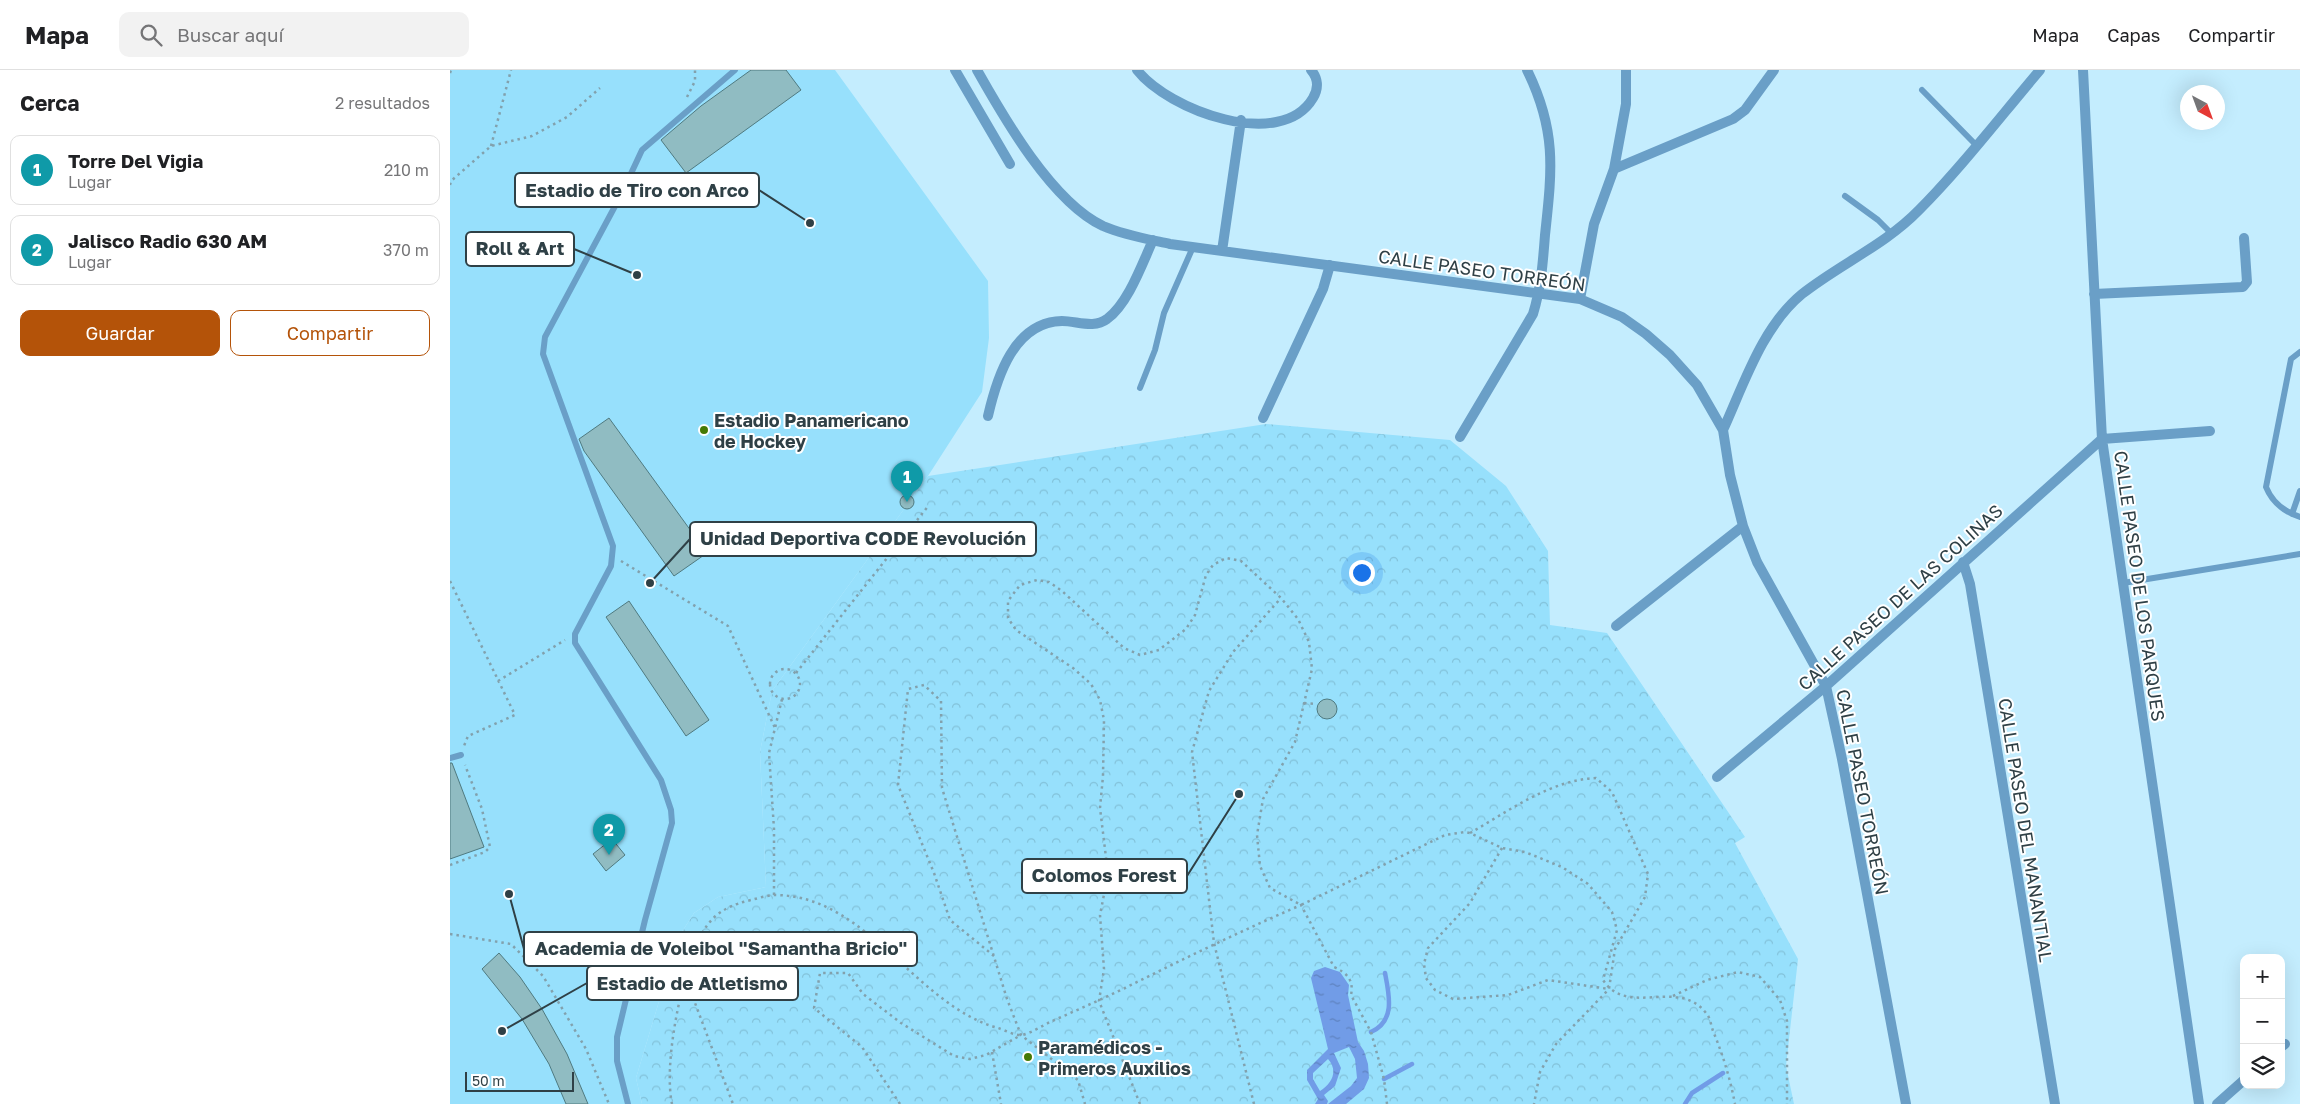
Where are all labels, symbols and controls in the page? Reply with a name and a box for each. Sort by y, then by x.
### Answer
search box [119,12,469,57]
text: Mapa [25,20,89,49]
icon: search [137,21,165,49]
text: Buscar aquí [177,23,284,46]
text: Mapa [2032,24,2079,46]
text: Capas [2107,24,2160,46]
text: Compartir [2188,24,2275,46]
north arrow [2180,85,2225,130]
text: Cerca [20,90,79,116]
text: 2 resultados [335,93,430,113]
text: Torre Del Vigia [68,149,203,172]
text: 1 [33,160,41,180]
text: 210 m [384,160,429,180]
text: Lugar [68,172,112,192]
callout: Estadio de Tiro con Arco [515,173,759,207]
text: Estadio de Tiro con Arco [525,178,749,201]
text: Jalisco Radio 630 AM [68,229,267,252]
callout: Roll & Art [466,232,574,266]
text: Roll & Art [476,236,565,259]
text: 2 [32,240,42,260]
text: 370 m [383,240,429,260]
street label: CALLE PASEO TORREÓN [1377,245,1587,295]
text: Lugar [68,252,112,272]
button: Guardar [20,310,220,356]
button: Compartir [230,310,430,356]
place label: Estadio Panamericano de Hockey [714,409,909,452]
marker: Estadio Panamericano de Hockey [698,424,710,436]
street label: CALLE PASEO DE LOS PARQUES [2110,449,2170,723]
pin: 1 [891,461,923,502]
street label: CALLE PASEO DE LAS COLINAS [1793,499,2007,695]
callout: Unidad Deportiva CODE Revolución [690,522,1036,556]
text: Unidad Deportiva CODE Revolución [700,526,1026,549]
your location [1349,560,1375,586]
street label: CALLE PASEO TORREÓN [1832,687,1894,897]
street label: CALLE PASEO DEL MANANTIAL [1994,696,2058,964]
pin: 2 [593,814,625,855]
callout: Colomos Forest [1022,859,1187,893]
text: Colomos Forest [1032,863,1177,886]
callout: Academia de Voleibol "Samantha Bricio" [524,932,917,966]
text: Academia de Voleibol "Samantha Bricio" [535,936,907,959]
map controls [2240,954,2285,1089]
button: + [2240,954,2285,999]
callout: Estadio de Atletismo [587,966,798,1000]
text: Estadio de Atletismo [596,971,788,994]
button: − [2240,999,2285,1044]
place label: Paramédicos - Primeros Auxilios [1038,1036,1191,1079]
button: layers [2240,1044,2285,1089]
marker: Paramédicos - Primeros Auxilios [1022,1051,1034,1063]
scale bar [465,1069,574,1092]
text: 50 m [472,1072,505,1089]

